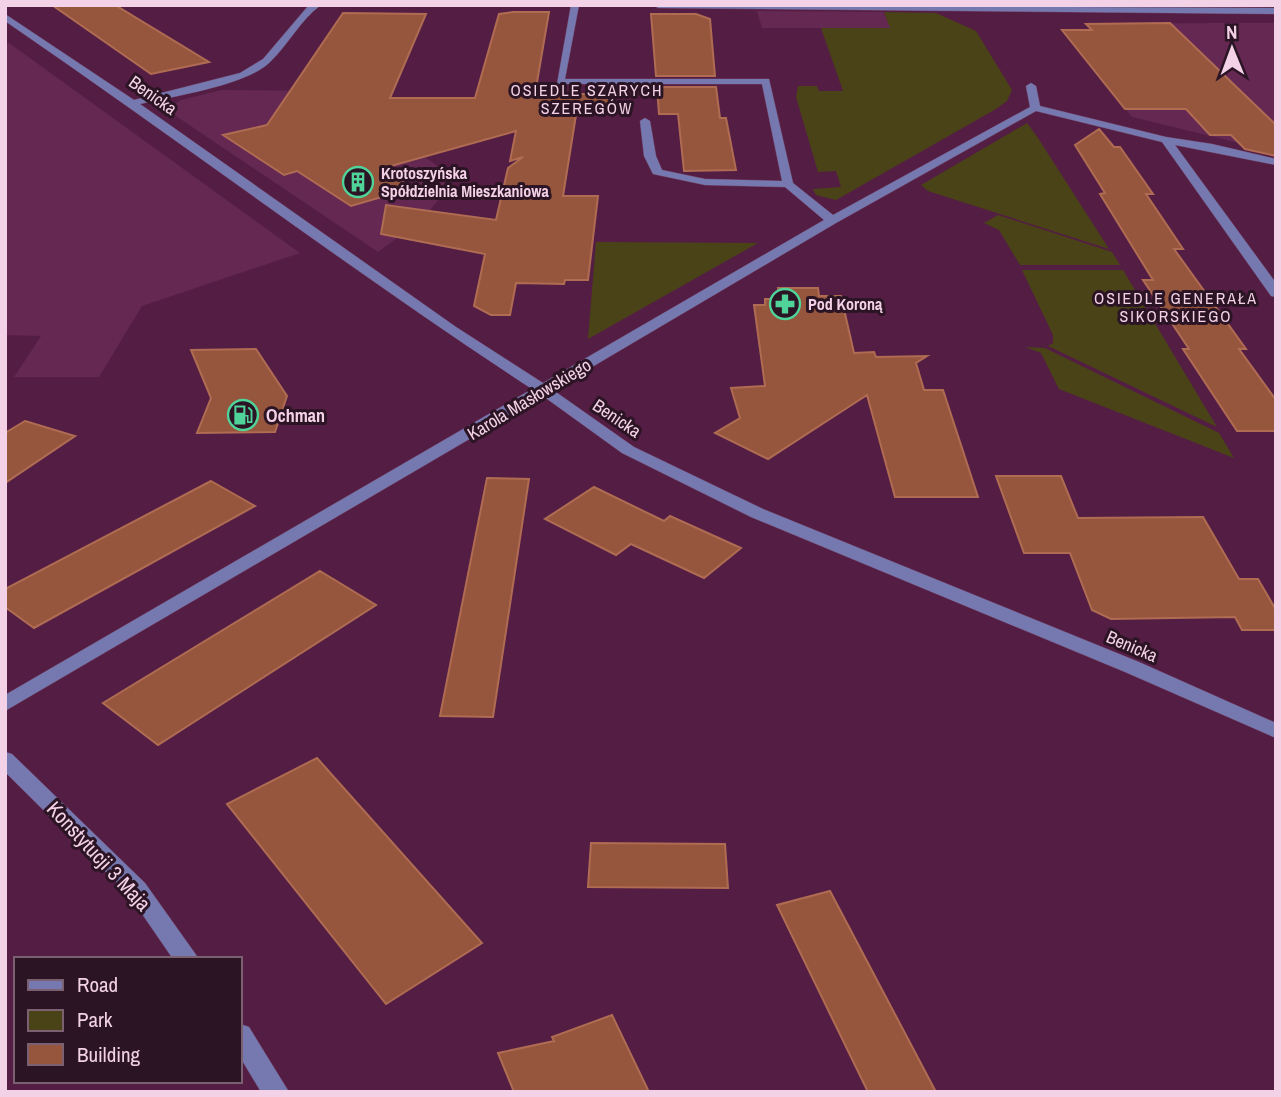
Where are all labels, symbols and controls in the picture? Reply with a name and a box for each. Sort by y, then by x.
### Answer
north arrow [1197,14,1267,84]
text: N [1226,19,1238,45]
street label: Benicka [124,69,182,121]
district label: OSIEDLE SZARYCH SZEREGÓW [511,79,664,119]
place label: Krotoszyńska Spółdzielnia Mieszkaniowa [381,162,549,202]
building icon: Krotoszyńska Spółdzielnia Mieszkaniowa [341,165,375,199]
pharmacy icon: Pod Koroną [768,287,802,321]
district label: OSIEDLE GENERAŁA SIKORSKIEGO [1094,287,1258,327]
place label: Pod Koroną [808,293,883,315]
street label: Karola Masłowskiego [462,352,596,446]
street label: Benicka [588,393,646,443]
fuel station icon: Ochman [226,398,260,432]
place label: Ochman [266,403,325,428]
street label: Benicka [1103,624,1161,668]
street label: Konstytucji 3 Maja [40,795,158,918]
legend [14,957,242,1083]
text: Road [77,970,118,999]
text: Park [77,1005,113,1034]
text: Building [77,1040,141,1069]

